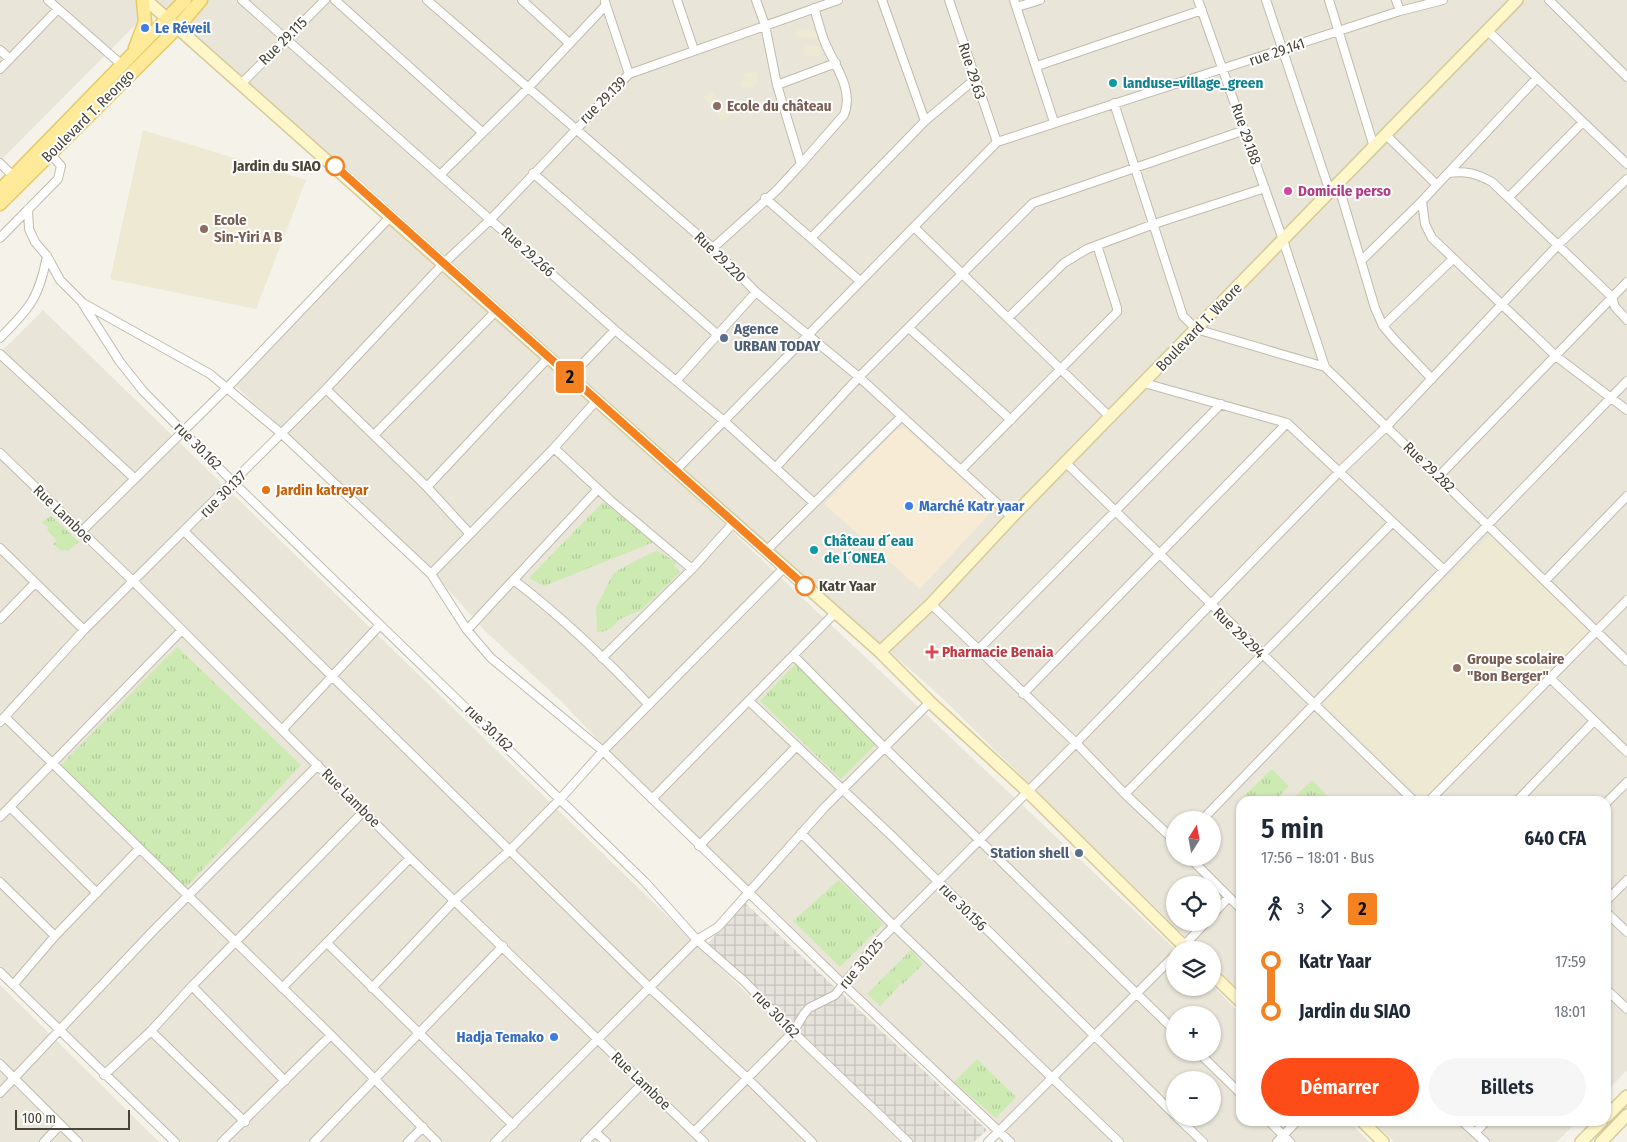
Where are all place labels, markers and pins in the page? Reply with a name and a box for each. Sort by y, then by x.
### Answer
place label: Le Réveil [155,19,212,37]
marker: Le Réveil [139,22,151,34]
place label: landuse=village_green [1123,74,1263,92]
marker: landuse=village_green [1107,77,1119,89]
place label: Ecole du château [727,97,831,115]
marker: Ecole du château [711,100,723,112]
marker: Jardin du SIAO [325,156,345,176]
place label: Jardin du SIAO [232,157,321,175]
place label: Domicile perso [1298,182,1391,200]
marker: Domicile perso [1282,185,1294,197]
place label: Ecole Sin-Yiri A B [214,211,283,246]
marker: Ecole Sin-Yiri A B [198,223,210,235]
place label: Agence URBAN TODAY [733,320,821,355]
marker: Agence URBAN TODAY [718,332,730,344]
place label: Jardin katreyar [275,481,369,499]
marker: Jardin katreyar [260,484,272,496]
place label: Marché Katr yaar [919,497,1025,515]
marker: Marché Katr yaar [903,500,915,512]
place label: Château d´eau de l´ONEA [824,532,914,567]
marker: Château d´eau de l´ONEA [808,544,820,556]
marker: Katr Yaar [795,576,815,596]
place label: Katr Yaar [819,577,877,595]
place label: Pharmacie Benaia [942,643,1054,661]
marker: Pharmacie Benaia [926,646,938,658]
place label: Groupe scolaire "Bon Berger" [1467,650,1565,685]
marker: Groupe scolaire "Bon Berger" [1451,662,1463,674]
place label: Station shell [990,844,1070,862]
marker: Station shell [1073,847,1085,859]
place label: Hadja Temako [456,1028,544,1046]
marker: Hadja Temako [548,1031,560,1043]

